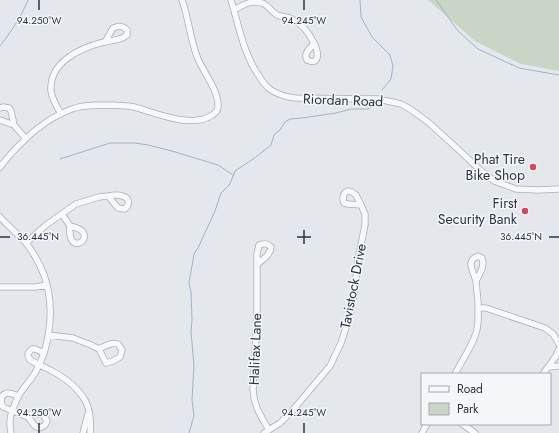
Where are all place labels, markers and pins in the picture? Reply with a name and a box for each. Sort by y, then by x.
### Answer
place label: Phat Tire Bike Shop [466,149,525,185]
marker: Phat Tire Bike Shop [528,162,538,172]
place label: First Security Bank [438,193,518,229]
marker: First Security Bank [520,206,530,216]

